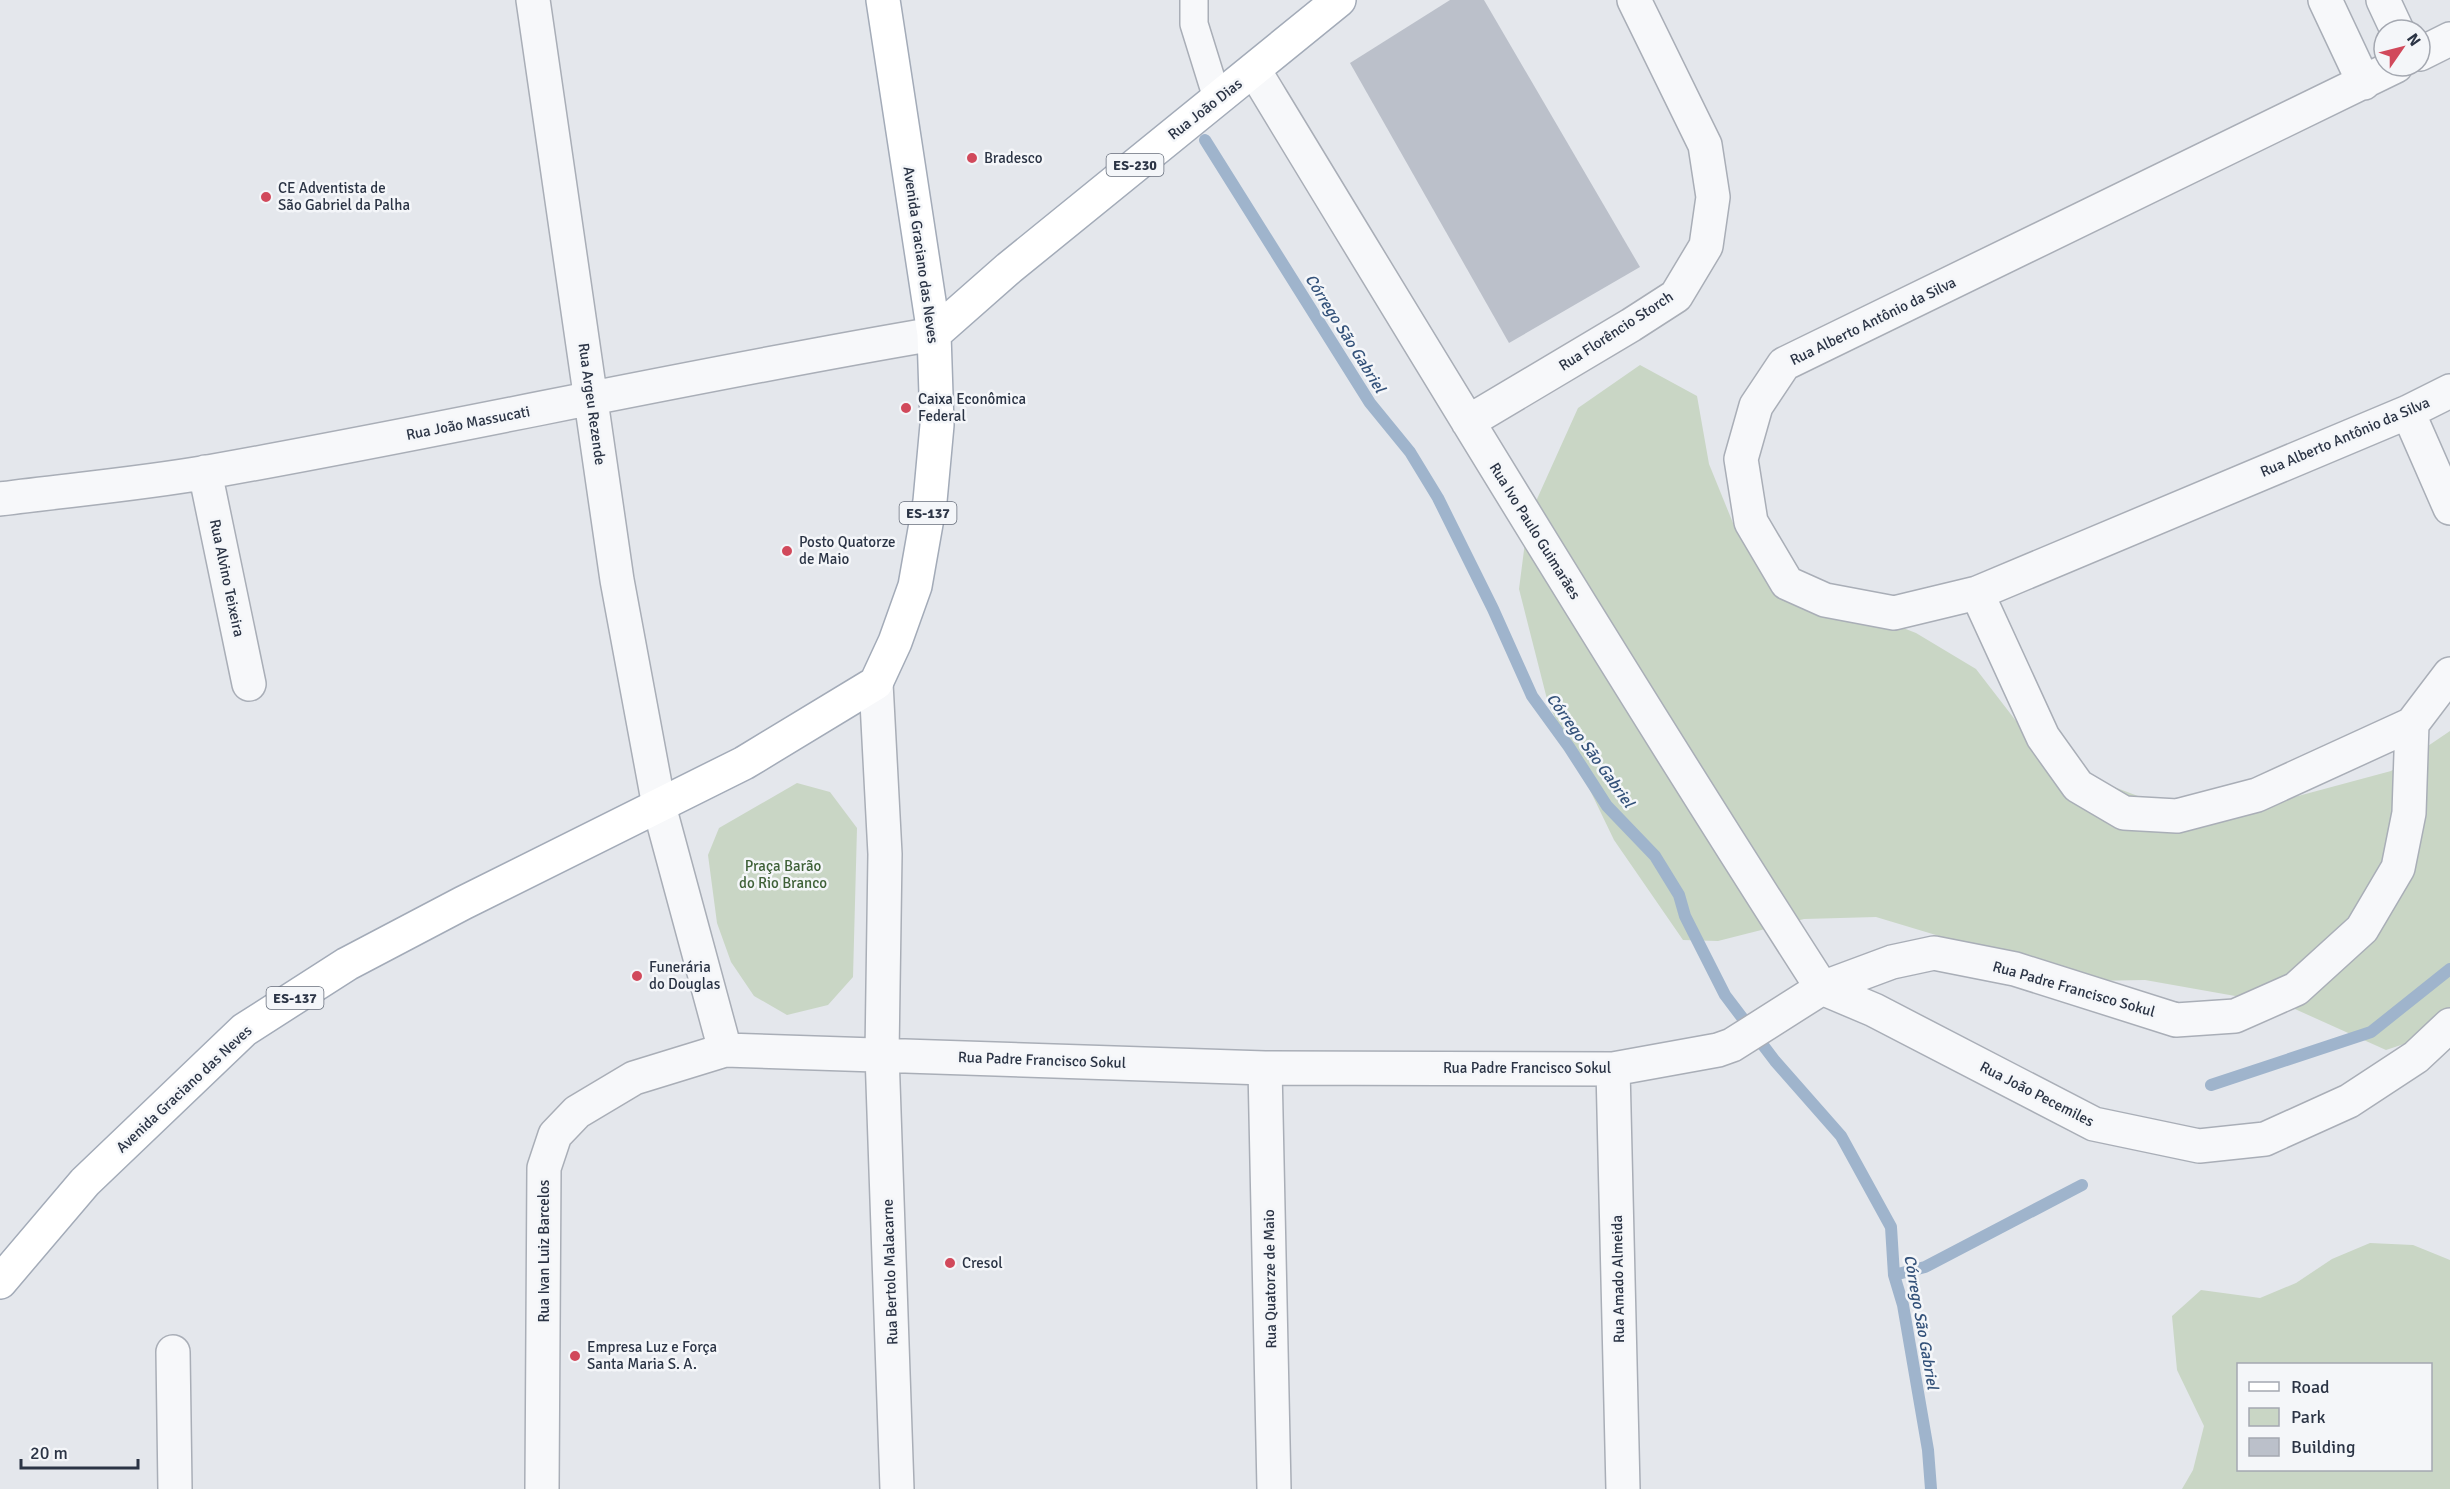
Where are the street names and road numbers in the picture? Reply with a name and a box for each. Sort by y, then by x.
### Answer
street label: Rua João Dias [1164,74,1246,143]
road number: ES-230 [1106,154,1164,176]
street label: Avenida Graciano das Neves [900,165,942,345]
street label: Rua Alberto Antônio da Silva [1787,273,1959,369]
street label: Rua Florêncio Storch [1555,287,1677,375]
street label: Rua Argeu Rezende [575,342,609,466]
street label: Rua Alberto Antônio da Silva [2258,393,2432,481]
street label: Rua João Massucati [404,402,532,444]
street label: Rua Ivo Paulo Guimarães [1486,459,1585,603]
road number: ES-137 [900,502,956,524]
street label: Rua Alvino Teixeira [206,518,248,638]
street label: Rua Padre Francisco Sokul [1991,957,2157,1021]
road number: ES-137 [266,987,324,1009]
street label: Avenida Graciano das Neves [113,1021,256,1156]
street label: Rua Padre Francisco Sokul [958,1048,1126,1072]
street label: Rua João Pecemiles [1977,1058,2097,1131]
street label: Rua Padre Francisco Sokul [1443,1059,1611,1077]
street label: Rua Ivan Luiz Barcelos [535,1179,553,1322]
street label: Rua Bertolo Malacarne [878,1199,902,1345]
street label: Rua Quatorze de Maio [1260,1209,1280,1349]
street label: Rua Amado Almeida [1608,1215,1628,1343]

